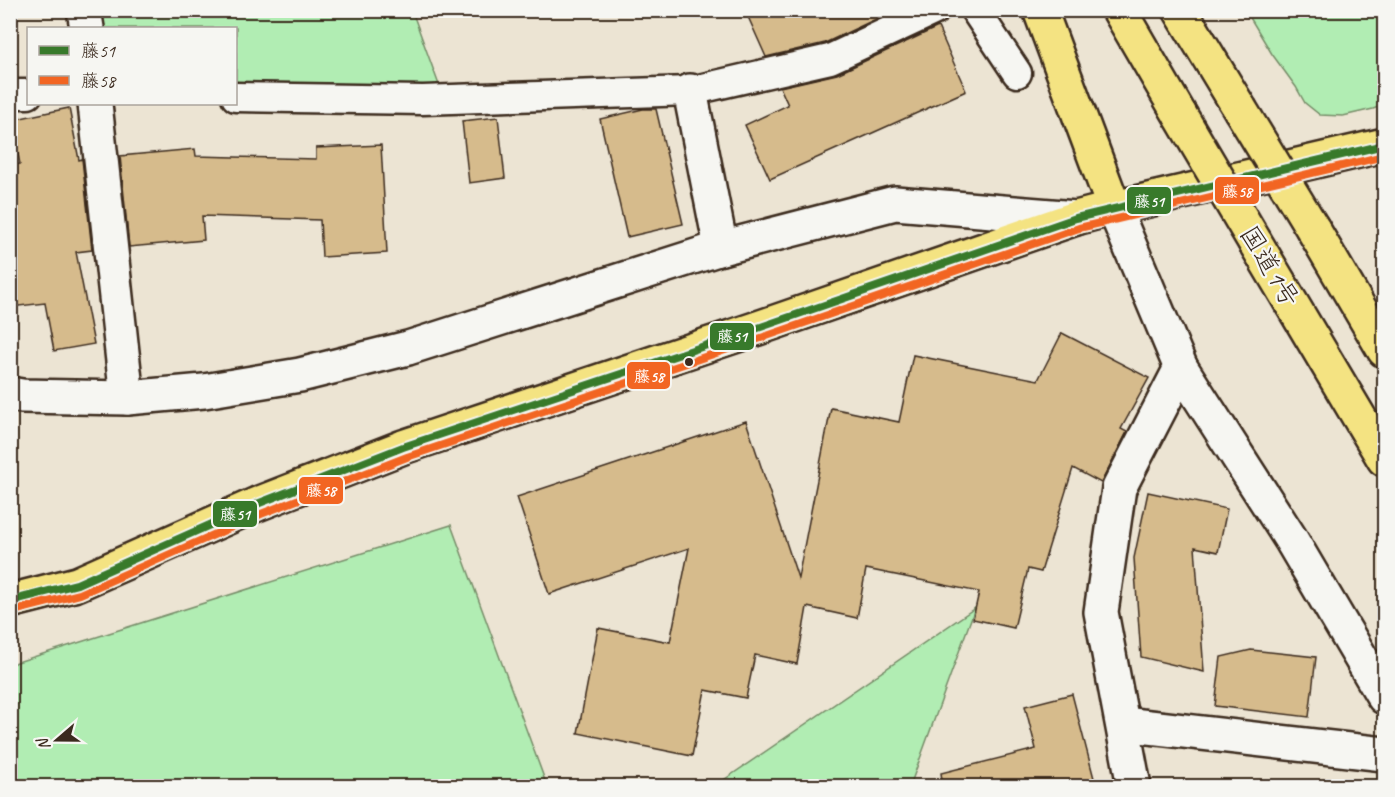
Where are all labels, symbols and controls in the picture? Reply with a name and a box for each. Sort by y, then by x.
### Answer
legend [27,27,237,105]
text: 藤51 [81,40,116,62]
text: 藤58 [81,70,117,92]
line badge: 藤58 [1214,176,1260,205]
text: 藤58 [1222,182,1254,202]
line badge: 藤51 [1126,186,1172,215]
text: 藤51 [1134,192,1166,212]
street label: 国道1号 [1232,219,1307,313]
line badge: 藤51 [709,322,755,351]
text: 藤51 [717,327,749,347]
unlabelled marker [683,356,695,368]
line badge: 藤58 [626,361,671,390]
text: 藤58 [634,367,666,387]
line badge: 藤58 [298,476,344,505]
text: 藤58 [306,481,338,501]
line badge: 藤51 [212,500,258,528]
text: 藤51 [220,505,252,525]
north arrow [27,710,87,770]
text: N [32,734,55,753]

